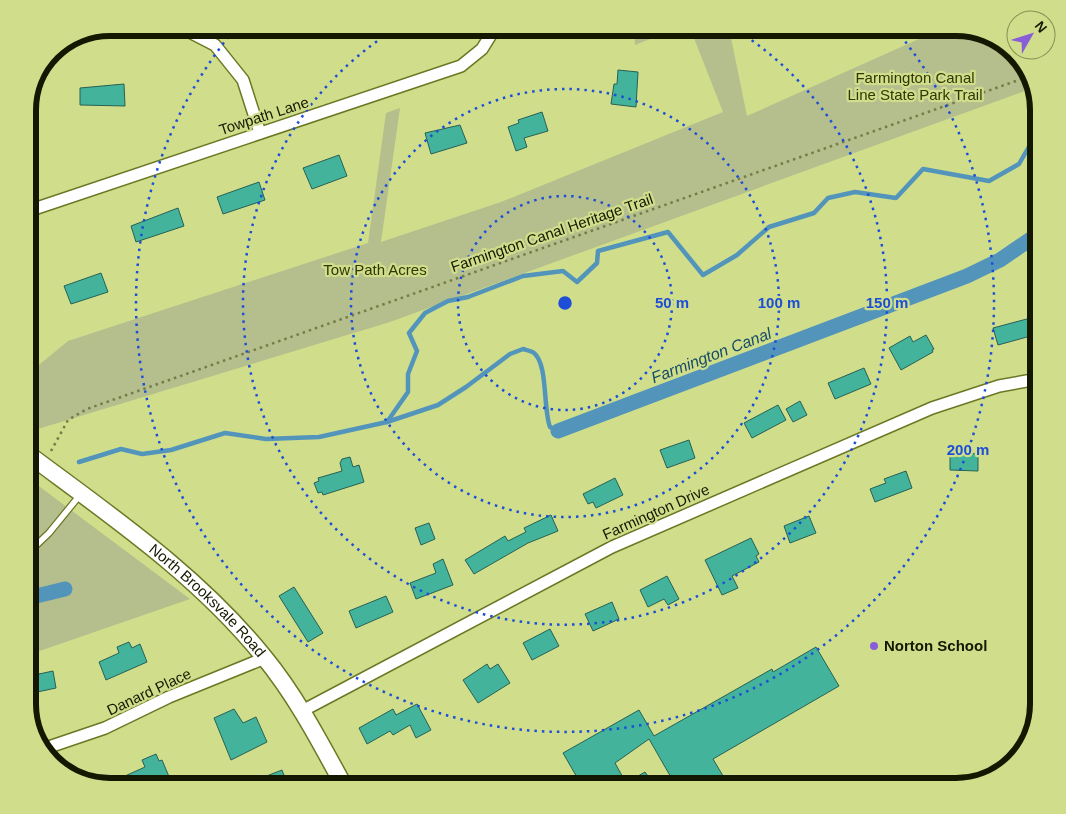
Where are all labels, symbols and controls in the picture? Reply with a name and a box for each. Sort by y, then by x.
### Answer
north arrow [1006,10,1056,60]
text: N [1032,18,1051,36]
park label: Farmington Canal Line State Park Trail [847,69,983,103]
street label: Towpath Lane [217,93,311,138]
street label: Farmington Canal Heritage Trail [449,190,655,275]
park label: Tow Path Acres [323,261,427,278]
centre of rings [556,294,574,312]
text: 50 m [655,294,689,311]
text: 100 m [758,294,800,311]
text: 150 m [866,294,908,311]
water label: Farmington Canal [649,325,774,386]
text: 200 m [947,441,989,458]
street label: Farmington Drive [600,480,712,543]
street label: North Brooksvale Road [146,540,269,660]
place label: Norton School [884,637,987,654]
marker: Norton School [868,640,880,652]
street label: Danard Place [104,665,194,718]

